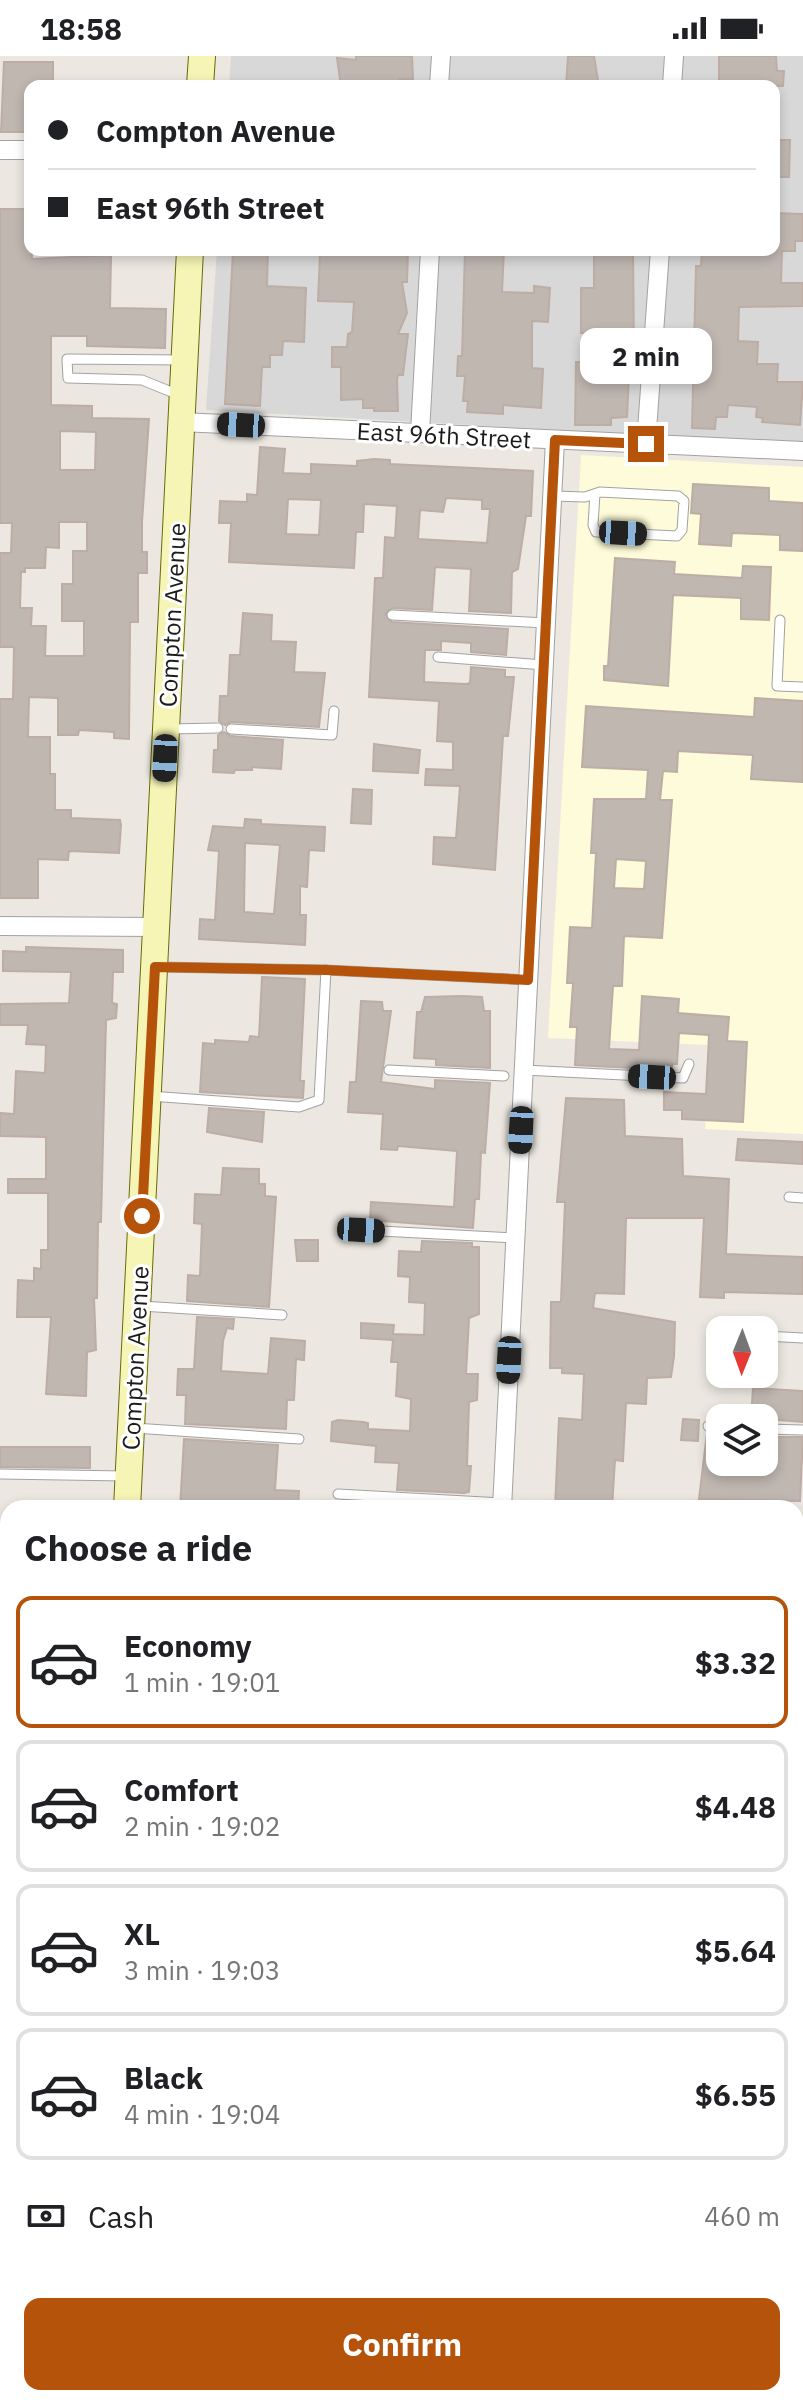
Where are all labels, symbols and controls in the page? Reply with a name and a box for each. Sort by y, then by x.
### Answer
text: 18:58 [40,9,122,48]
text: Compton Avenue [96,111,336,150]
text: East 96th Street [96,188,324,227]
callout: 2 min [580,328,712,384]
text: 2 min [612,339,680,373]
car [216,412,266,438]
street label: East 96th Street [356,414,532,456]
route end [628,426,664,462]
car [598,520,648,546]
street label: Compton Avenue [151,522,193,708]
car [152,733,178,783]
car [627,1064,677,1090]
car [508,1105,534,1155]
route start [124,1198,160,1234]
car [336,1217,386,1243]
street label: Compton Avenue [114,1265,156,1451]
north arrow [706,1316,778,1388]
map controls [706,1316,778,1476]
car [496,1335,522,1385]
button: layers [706,1404,778,1476]
text: Choose a ride [24,1524,252,1571]
icon: car [28,1626,100,1698]
text: Economy [124,1626,252,1665]
text: $3.32 [695,1643,776,1682]
text: 1 min · 19:01 [124,1665,280,1699]
icon: car [28,1770,100,1842]
text: Comfort [124,1770,239,1809]
text: $4.48 [695,1787,776,1826]
text: 2 min · 19:02 [124,1809,280,1843]
icon: car [28,1914,100,1986]
text: XL [124,1914,160,1953]
text: $5.64 [695,1931,776,1970]
text: 3 min · 19:03 [124,1953,280,1987]
icon: car [28,2058,100,2130]
text: Black [124,2058,203,2097]
text: $6.55 [695,2075,776,2114]
text: 4 min · 19:04 [124,2097,280,2131]
icon: cash [24,2194,68,2238]
text: Cash [88,2197,154,2236]
text: 460 m [704,2199,780,2233]
button: Confirm [24,2298,780,2390]

